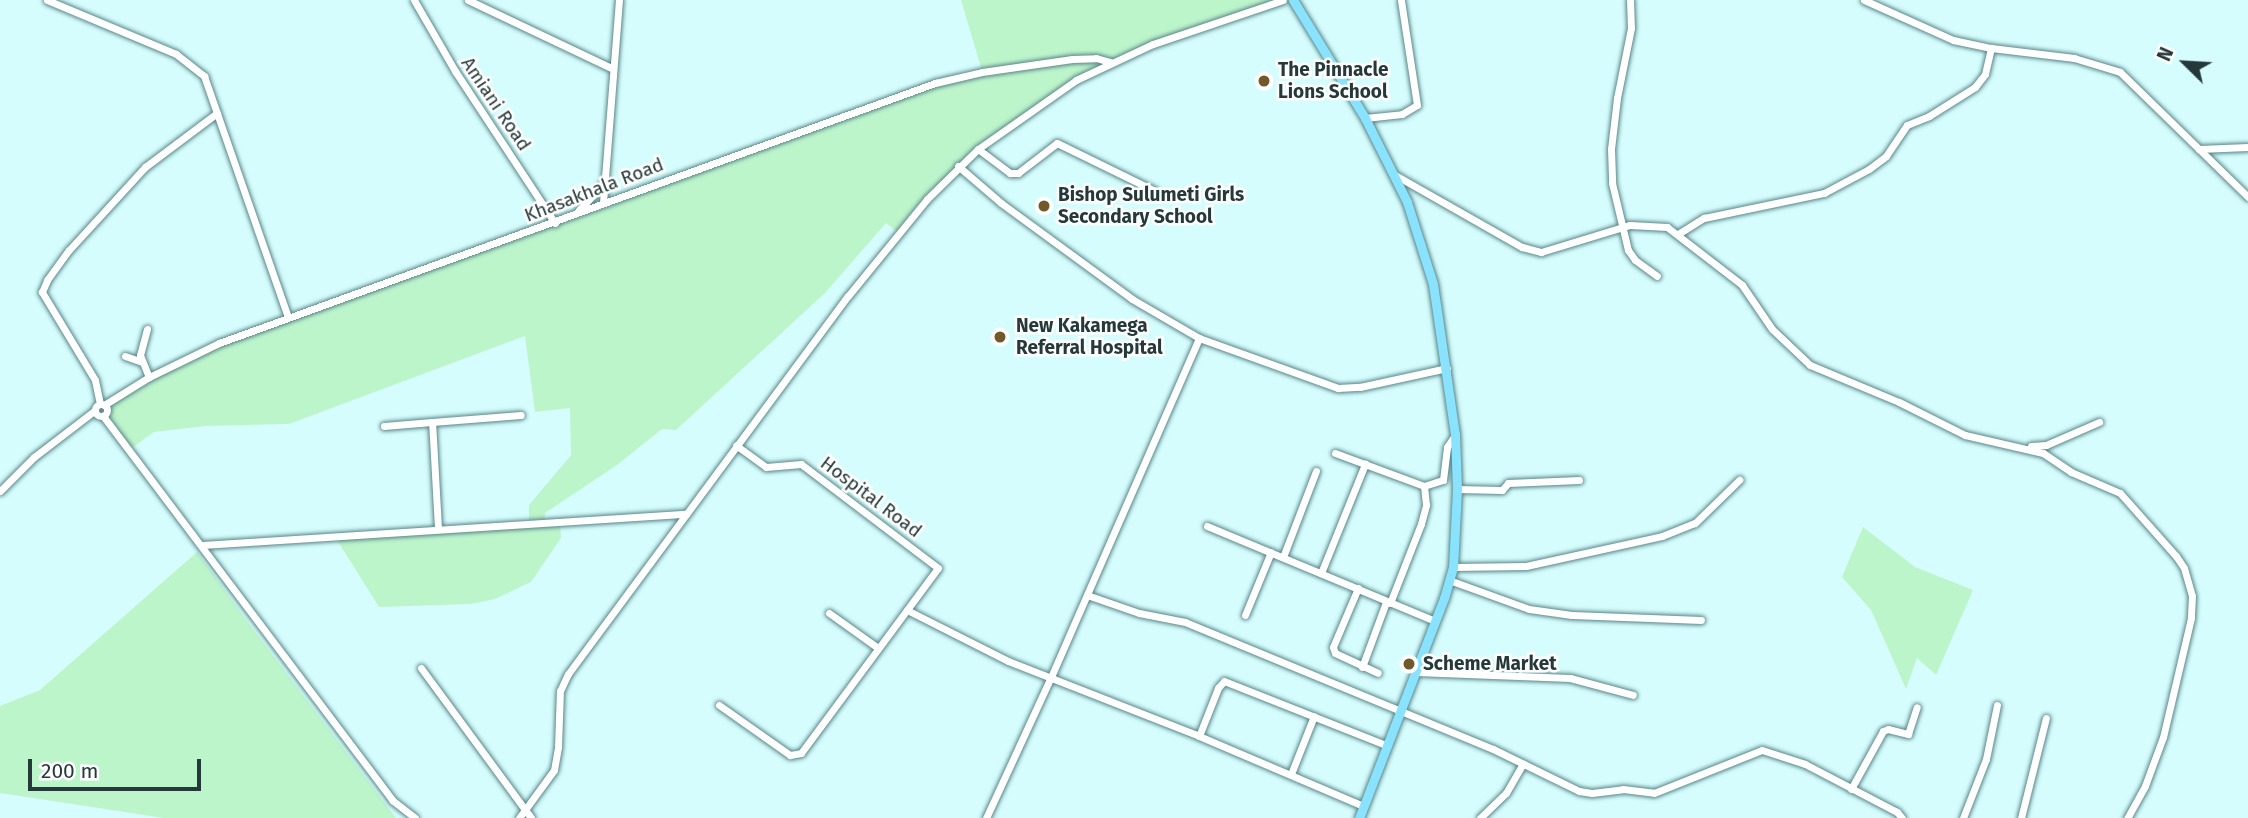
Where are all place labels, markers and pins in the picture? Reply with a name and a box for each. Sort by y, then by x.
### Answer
place label: The Pinnacle Lions School [1278,59,1388,103]
marker: The Pinnacle Lions School [1256,73,1272,89]
place label: Bishop Sulumeti Girls Secondary School [1058,184,1244,228]
marker: Bishop Sulumeti Girls Secondary School [1036,198,1052,214]
place label: New Kakamega Referral Hospital [1016,315,1163,359]
marker: New Kakamega Referral Hospital [990,327,1010,347]
place label: Scheme Market [1423,653,1556,675]
marker: Scheme Market [1401,656,1417,672]

